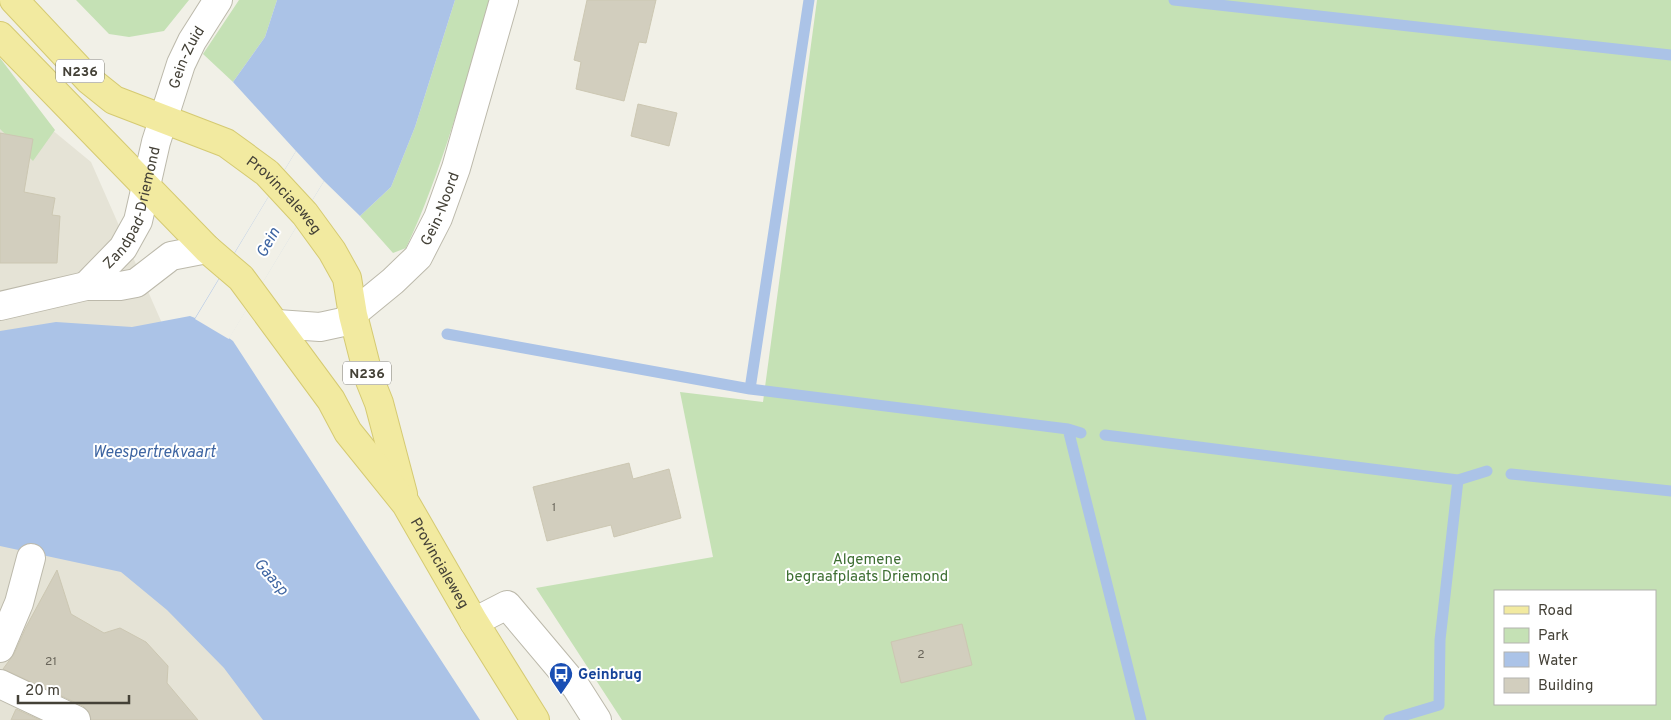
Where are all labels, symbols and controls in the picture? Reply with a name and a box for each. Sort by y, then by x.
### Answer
street label: Gein-Zuid [166,23,210,91]
road number: N236 [56,59,104,82]
street label: Zandpad-Driemond [100,145,166,274]
street label: Provincialeweg [242,153,325,239]
street label: Gein-Noord [417,170,465,250]
water label: Gein [252,224,285,262]
road number: N236 [343,362,391,384]
water label: Weespertrekvaart [93,443,217,463]
house number: 1 [552,500,556,516]
street label: Provincialeweg [405,515,472,613]
park label: Algemene begraafplaats Driemond [786,551,948,587]
water label: Gaasp [249,555,292,600]
legend [1494,590,1656,705]
text: Road [1538,602,1573,621]
text: Park [1538,627,1569,646]
house number: 2 [917,647,925,663]
text: Water [1538,652,1578,671]
house number: 21 [45,654,57,670]
bus stop icon: Geinbrug [548,661,574,695]
place label: Geinbrug [578,666,642,685]
scale bar [18,672,129,704]
text: Building [1538,677,1593,696]
text: 20 m [25,682,60,701]

